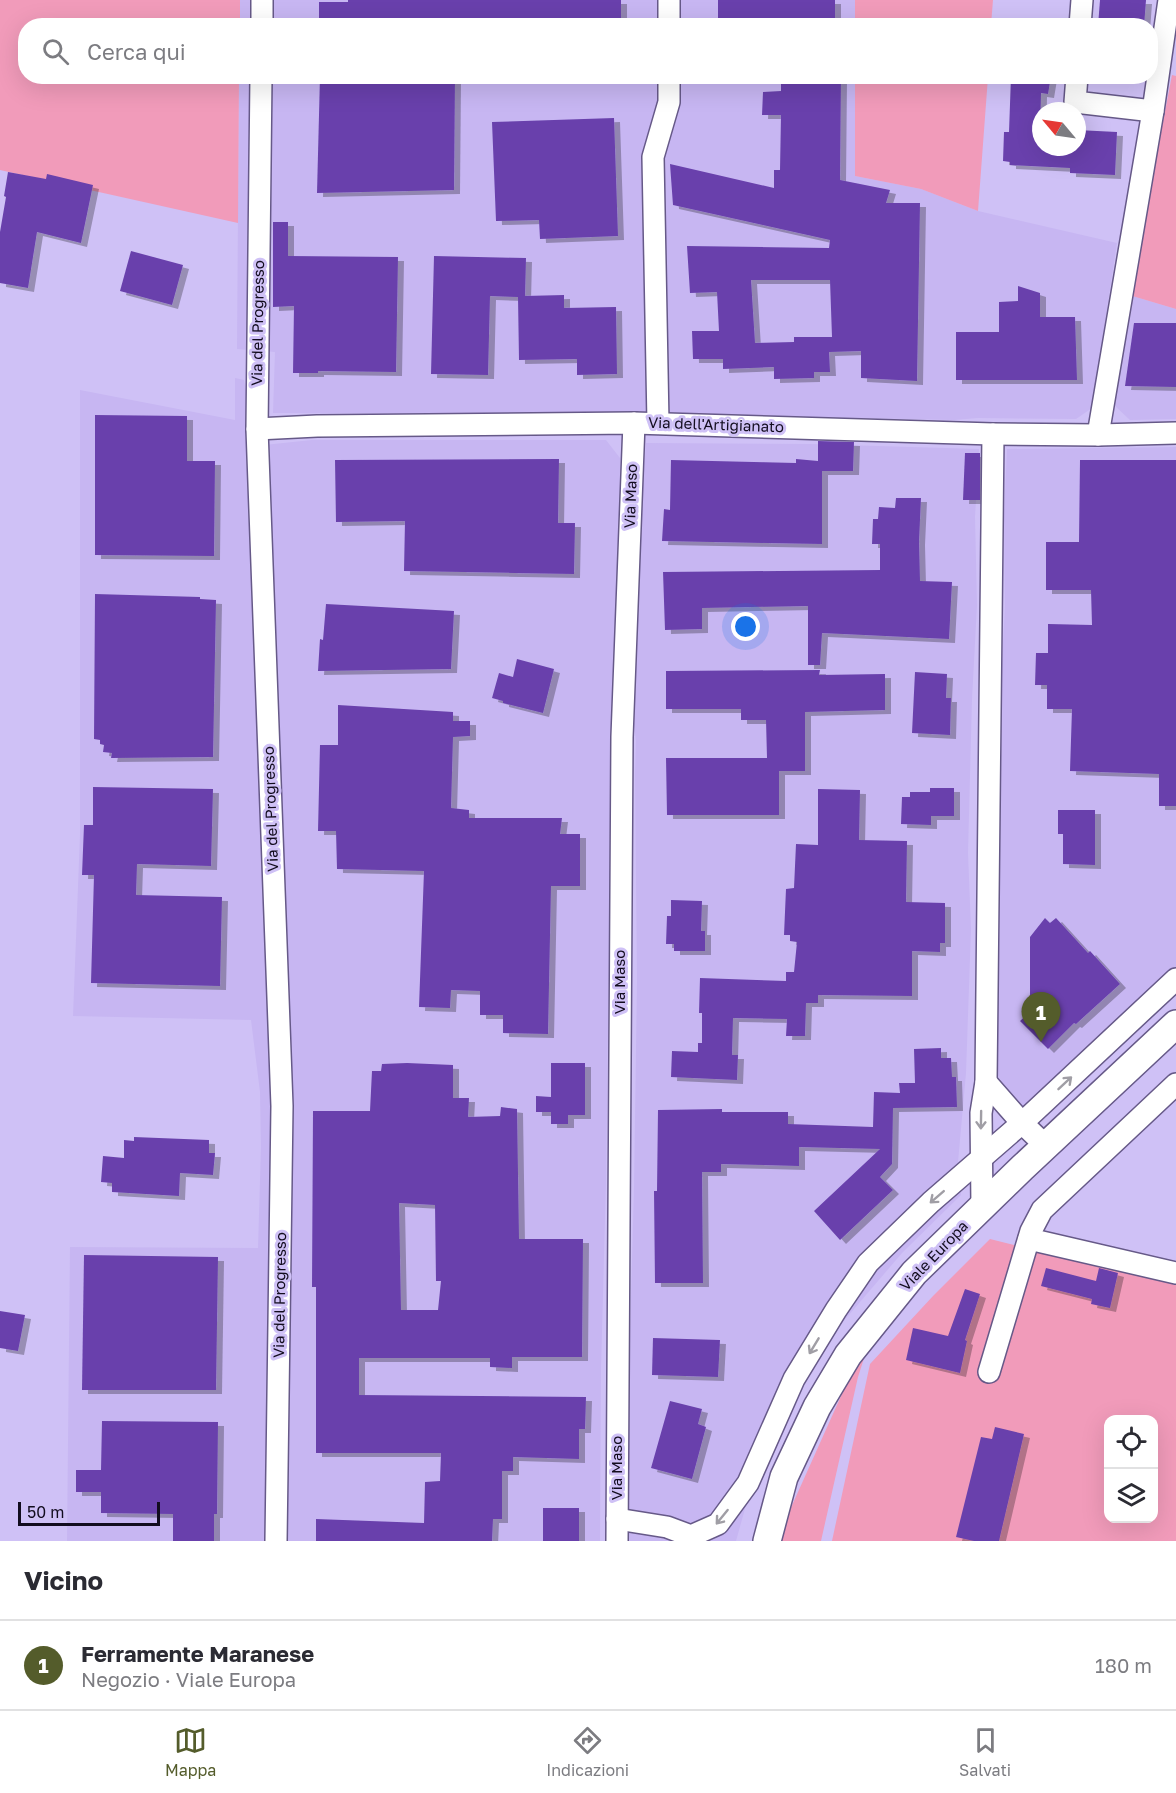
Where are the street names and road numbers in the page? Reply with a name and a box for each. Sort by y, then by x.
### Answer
street label: Via del Progresso [247,260,267,386]
street label: Via dell'Artigianato [648,413,784,435]
street label: Via Maso [620,463,640,529]
street label: Via del Progresso [259,746,281,872]
street label: Via Maso [610,950,628,1014]
street label: Viale Europa [895,1217,971,1294]
street label: Via del Progresso [269,1232,289,1358]
street label: Via Maso [607,1436,625,1500]

